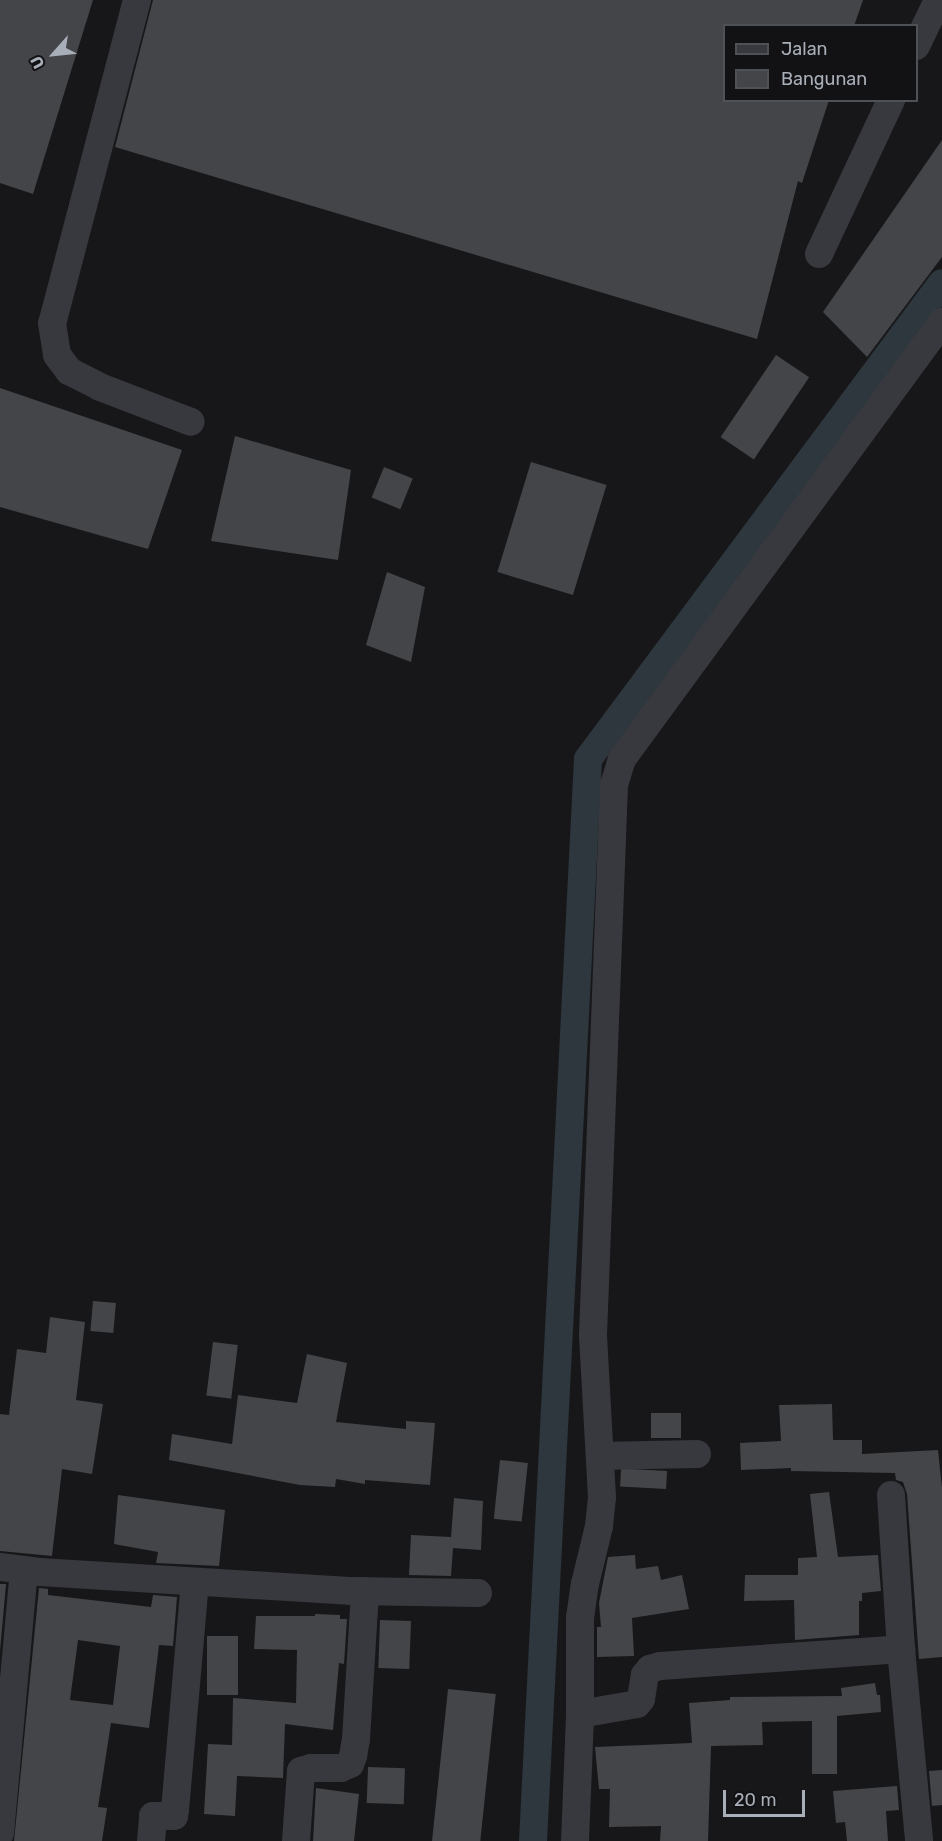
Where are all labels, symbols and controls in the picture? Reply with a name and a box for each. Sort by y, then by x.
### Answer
north arrow [24,24,84,84]
legend [723,24,918,102]
text: Jalan [781,38,828,60]
text: U [26,53,49,72]
text: Bangunan [781,68,867,90]
scale bar [726,1778,808,1816]
text: 20 m [734,1789,776,1811]

